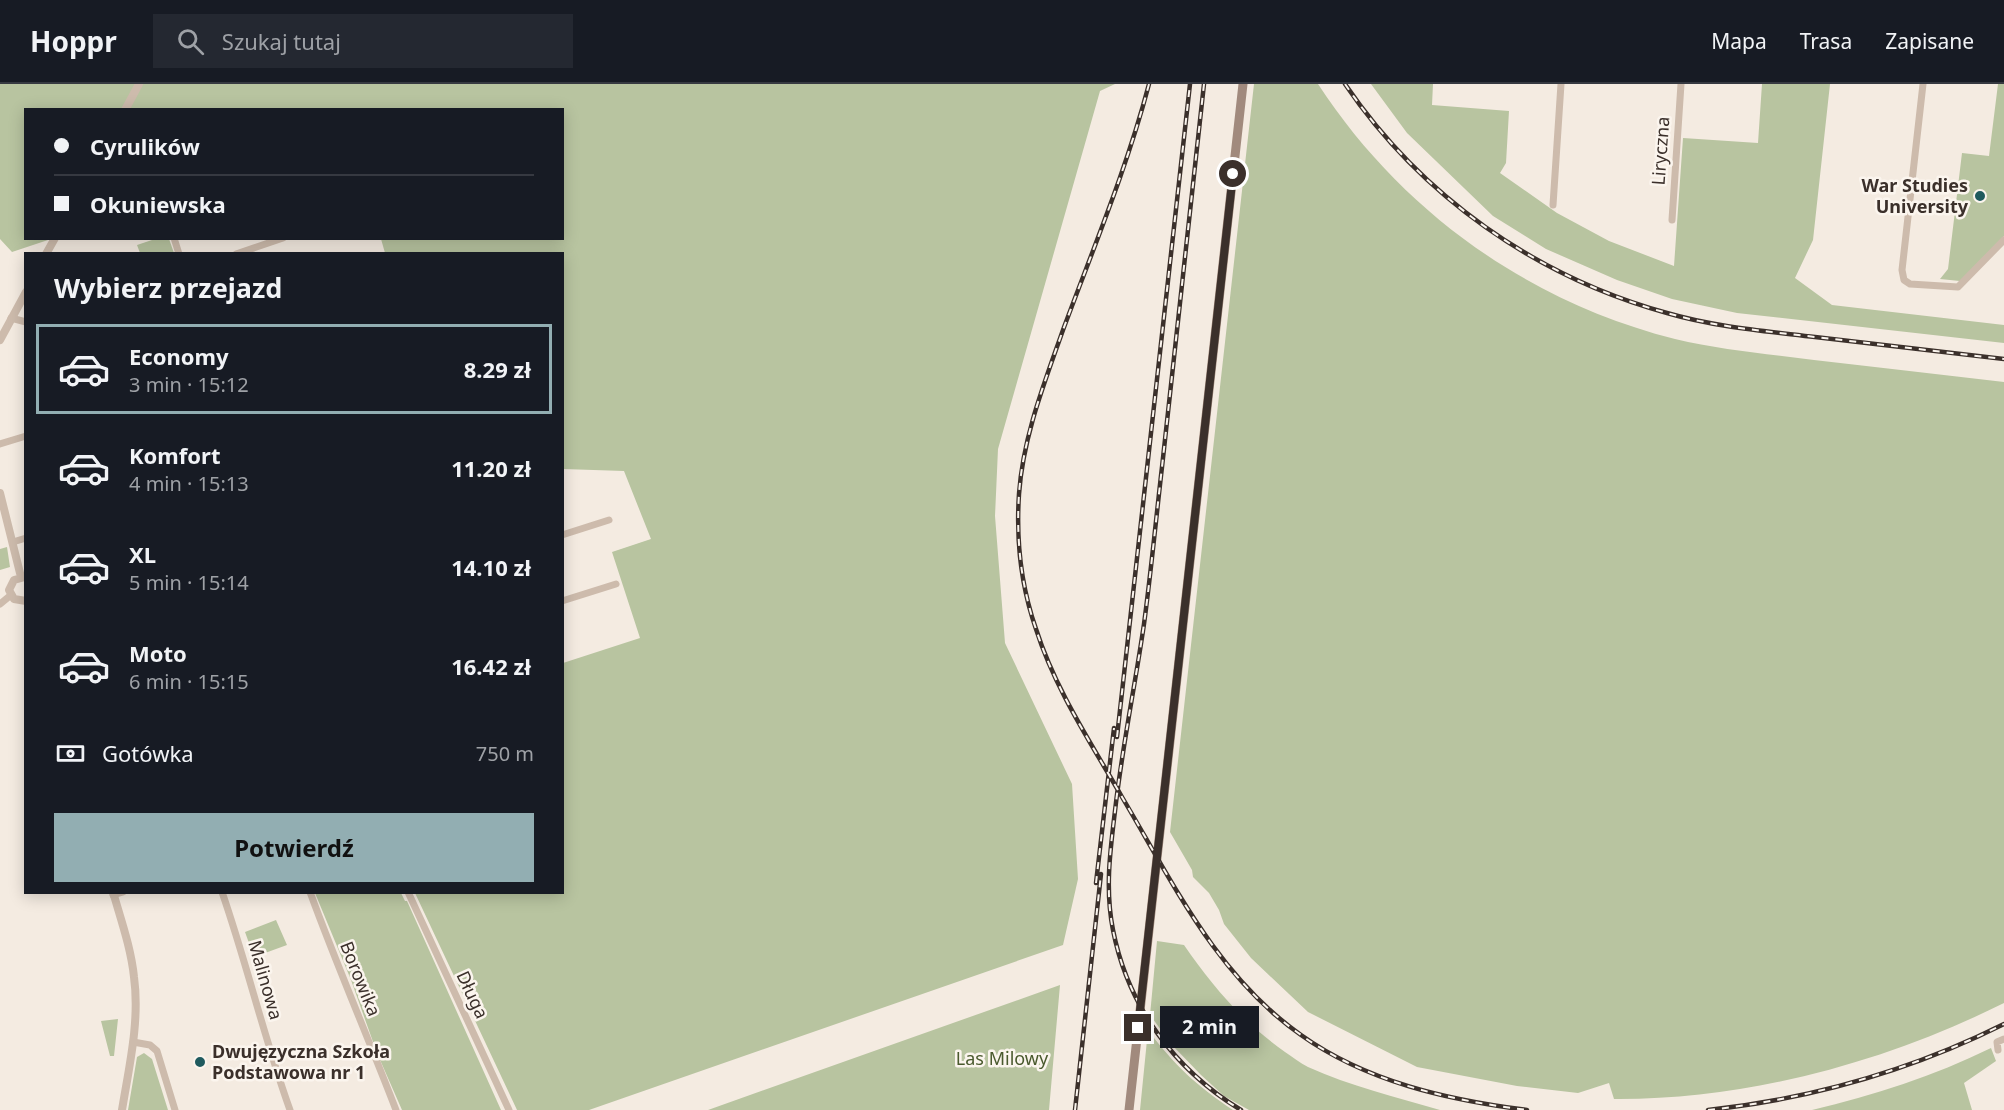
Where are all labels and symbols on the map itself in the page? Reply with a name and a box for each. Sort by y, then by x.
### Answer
street label: Liryczna [1646,116,1674,186]
route start [1219,160,1246,187]
place label: War Studies University [1861,173,1969,218]
marker: War Studies University [1973,189,1987,203]
street label: Malinowa [243,937,289,1022]
street label: Borowika [335,938,387,1020]
street label: Długa [451,967,494,1022]
callout: 2 min [1159,1007,1258,1049]
route end [1124,1014,1151,1041]
place label: Dwujęzyczna Szkoła Podstawowa nr 1 [212,1039,390,1084]
park label: Las Milowy [956,1046,1049,1070]
marker: Dwujęzyczna Szkoła Podstawowa nr 1 [193,1055,207,1069]

